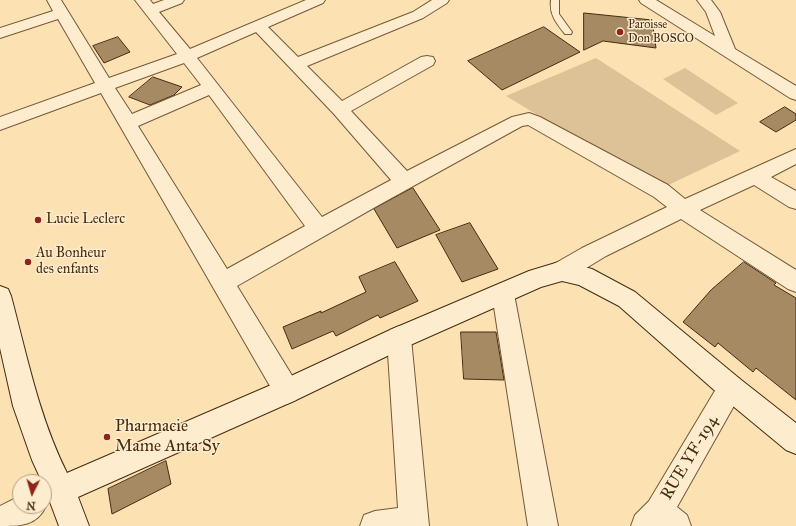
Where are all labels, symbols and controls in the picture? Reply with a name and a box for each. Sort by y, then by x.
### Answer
place label: Paroisse Don BOSCO [628,18,694,46]
marker: Paroisse Don BOSCO [615,27,625,37]
place label: Lucie Leclerc [46,212,125,228]
marker: Lucie Leclerc [33,215,43,225]
place label: Au Bonheur des enfants [36,246,106,278]
marker: Au Bonheur des enfants [23,257,33,267]
street label: RUE YF-194 [657,412,723,504]
place label: Pharmacie Mame Anta Sy [115,417,220,457]
marker: Pharmacie Mame Anta Sy [102,432,112,442]
north arrow [12,474,52,514]
text: N [26,499,36,512]

